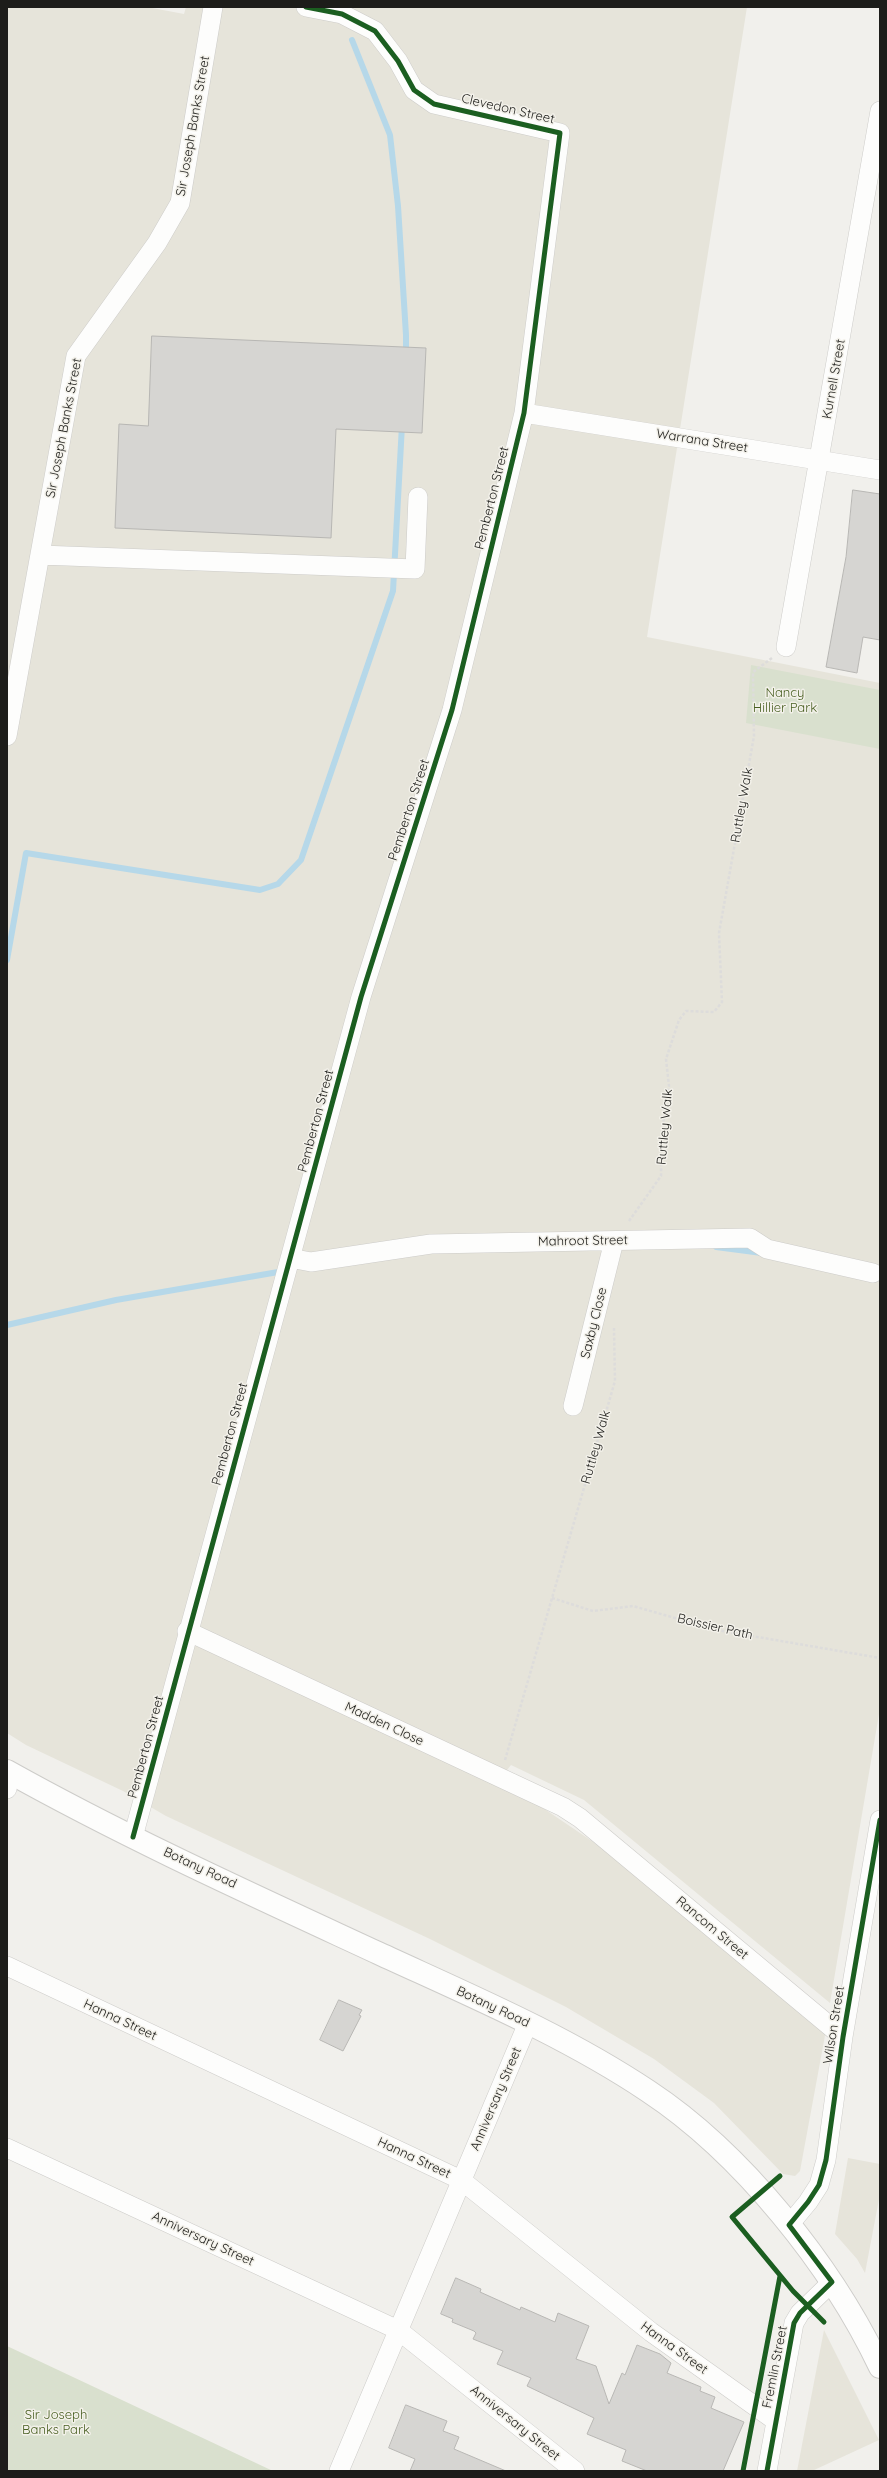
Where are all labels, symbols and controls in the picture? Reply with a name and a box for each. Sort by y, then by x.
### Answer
street label: Sir Joseph Banks Street [173,55,213,197]
street label: Clevedon Street [460,91,556,127]
street label: Kurnell Street [819,338,849,420]
street label: Sir Joseph Banks Street [43,357,85,499]
street label: Warrana Street [655,426,749,456]
street label: Pemberton Street [472,445,512,551]
park label: Nancy Hillier Park [753,685,817,716]
street label: Pemberton Street [385,757,433,863]
street label: Ruttley Walk [728,766,756,844]
street label: Pemberton Street [295,1068,337,1174]
street label: Ruttley Walk [654,1088,676,1166]
street label: Mahroot Street [538,1232,628,1250]
street label: Saxby Close [578,1286,610,1360]
street label: Pemberton Street [209,1381,251,1487]
street label: Ruttley Walk [578,1408,614,1486]
street label: Boissier Path [676,1611,754,1643]
street label: Pemberton Street [125,1694,167,1800]
street label: Madden Close [342,1699,426,1749]
street label: Botany Road [161,1844,239,1892]
street label: Rancom Street [673,1893,751,1963]
street label: Botany Road [454,1983,532,2031]
street label: Wilson Street [820,1985,848,2065]
street label: Hanna Street [81,1996,159,2044]
street label: Anniversary Street [467,2045,525,2153]
street label: Hanna Street [375,2134,453,2182]
street label: Anniversary Street [149,2208,257,2270]
street label: Hanna Street [637,2318,711,2378]
street label: Fremlin Street [759,2325,791,2409]
street label: Anniversary Street [467,2382,563,2464]
park label: Sir Joseph Banks Park [22,2407,90,2438]

